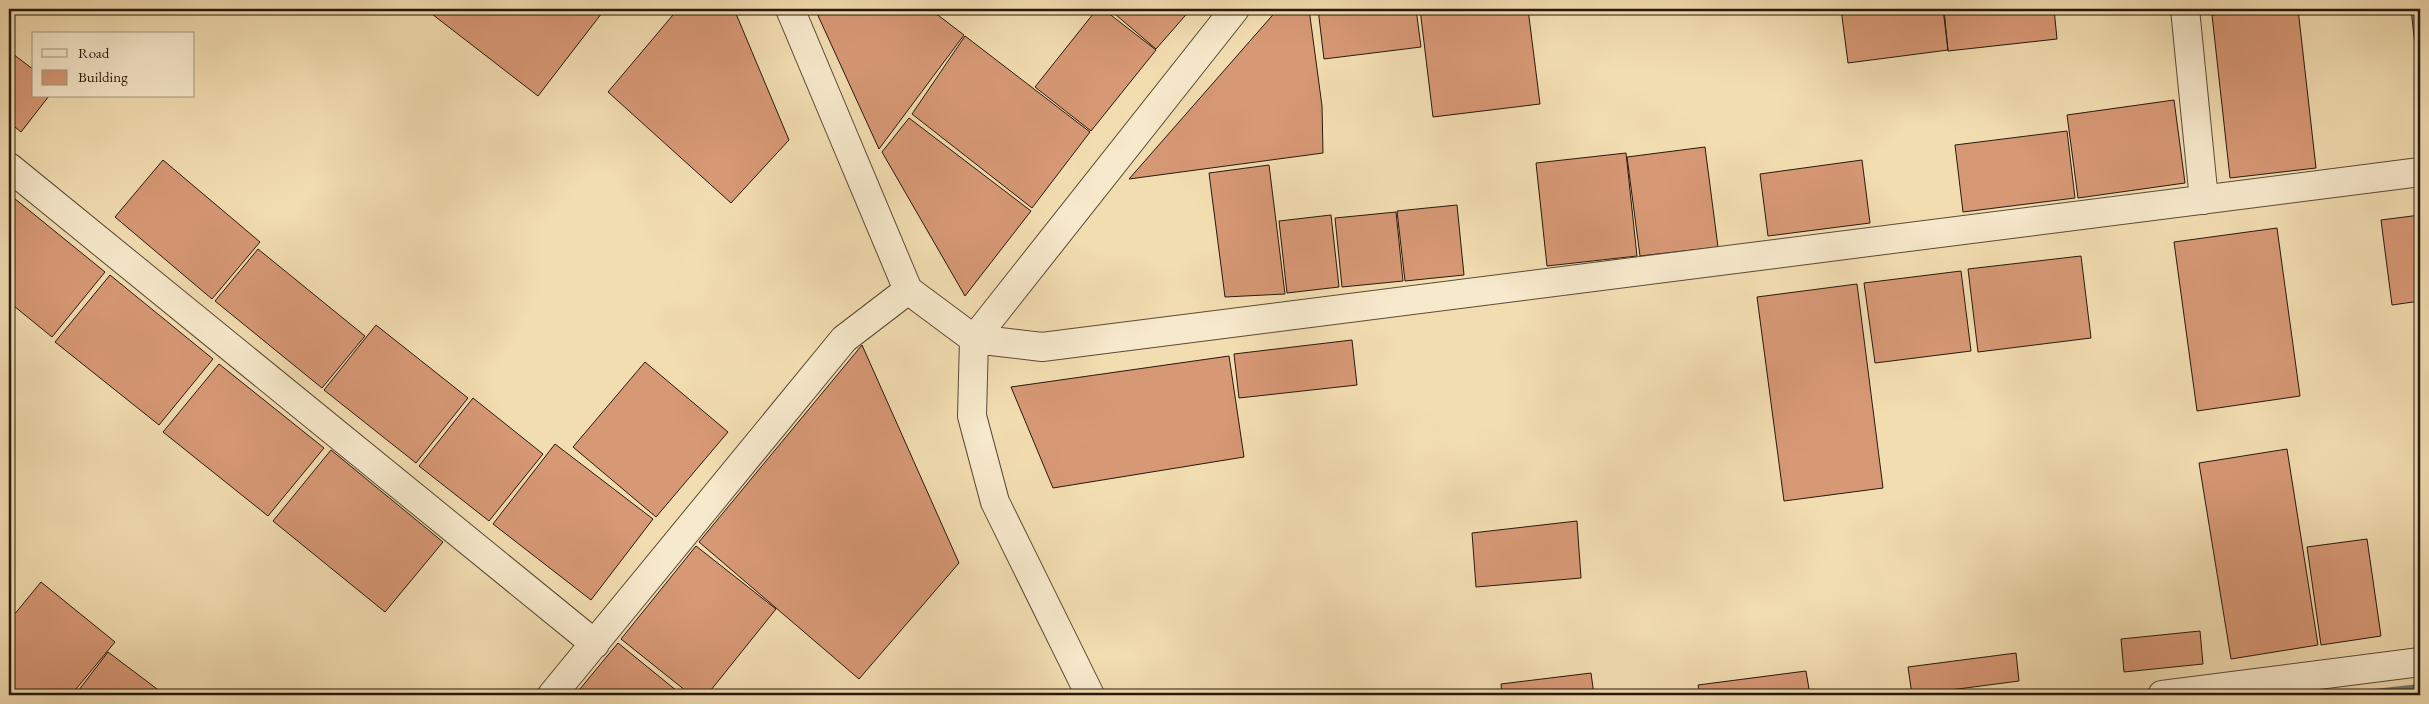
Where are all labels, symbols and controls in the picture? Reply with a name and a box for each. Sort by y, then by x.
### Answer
legend [32,32,195,98]
text: Road [78,43,110,62]
text: Building [78,67,128,86]

